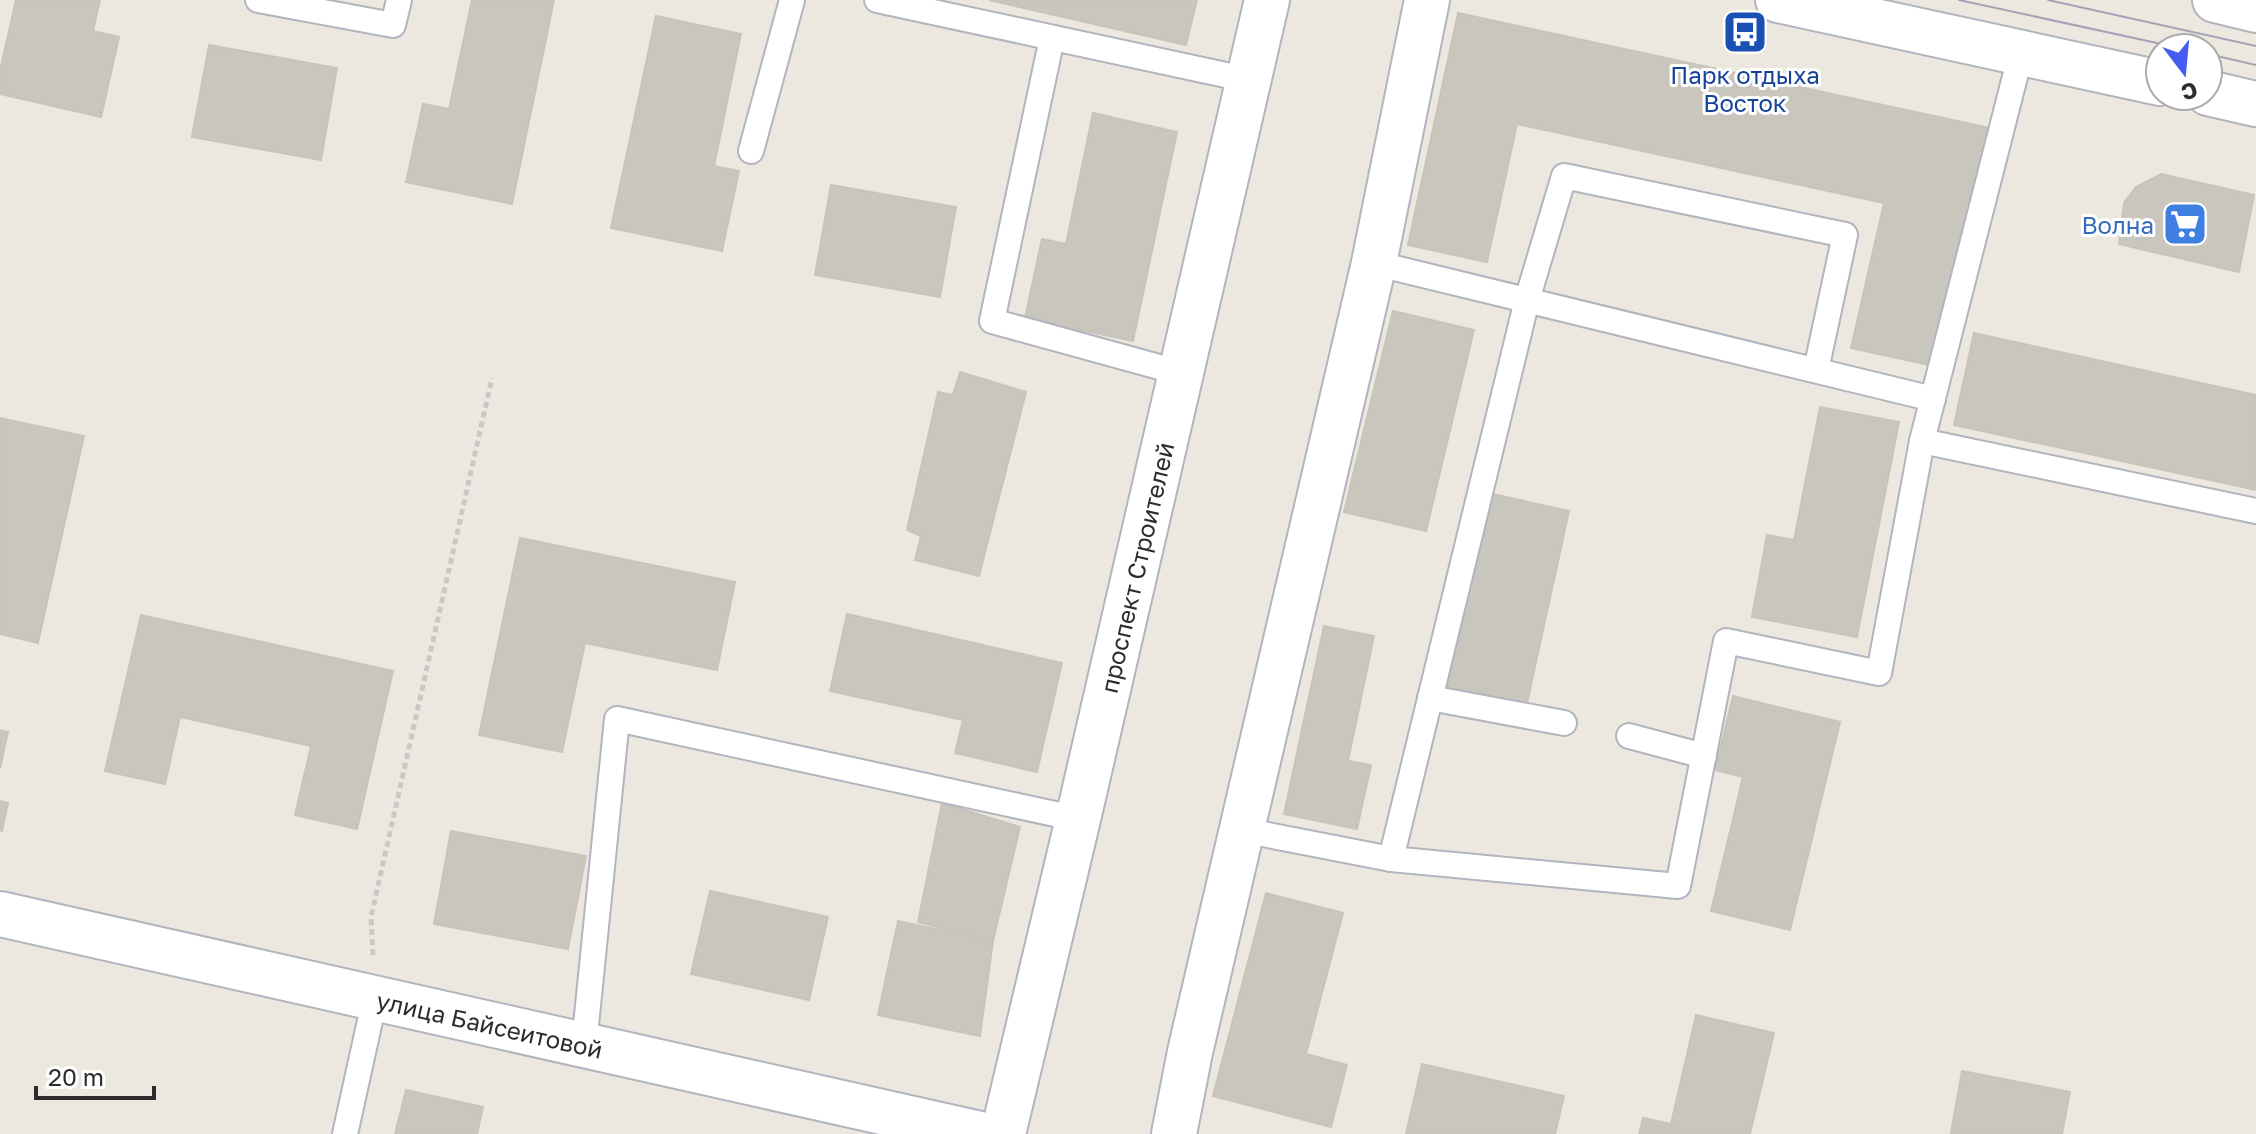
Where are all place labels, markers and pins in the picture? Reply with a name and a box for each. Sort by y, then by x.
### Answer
bus stop icon: Парк отдыха Восток [1721,8,1769,56]
place label: Парк отдыха Восток [1670,60,1820,117]
supermarket icon: Волна [2161,200,2209,248]
place label: Волна [2082,210,2154,239]

